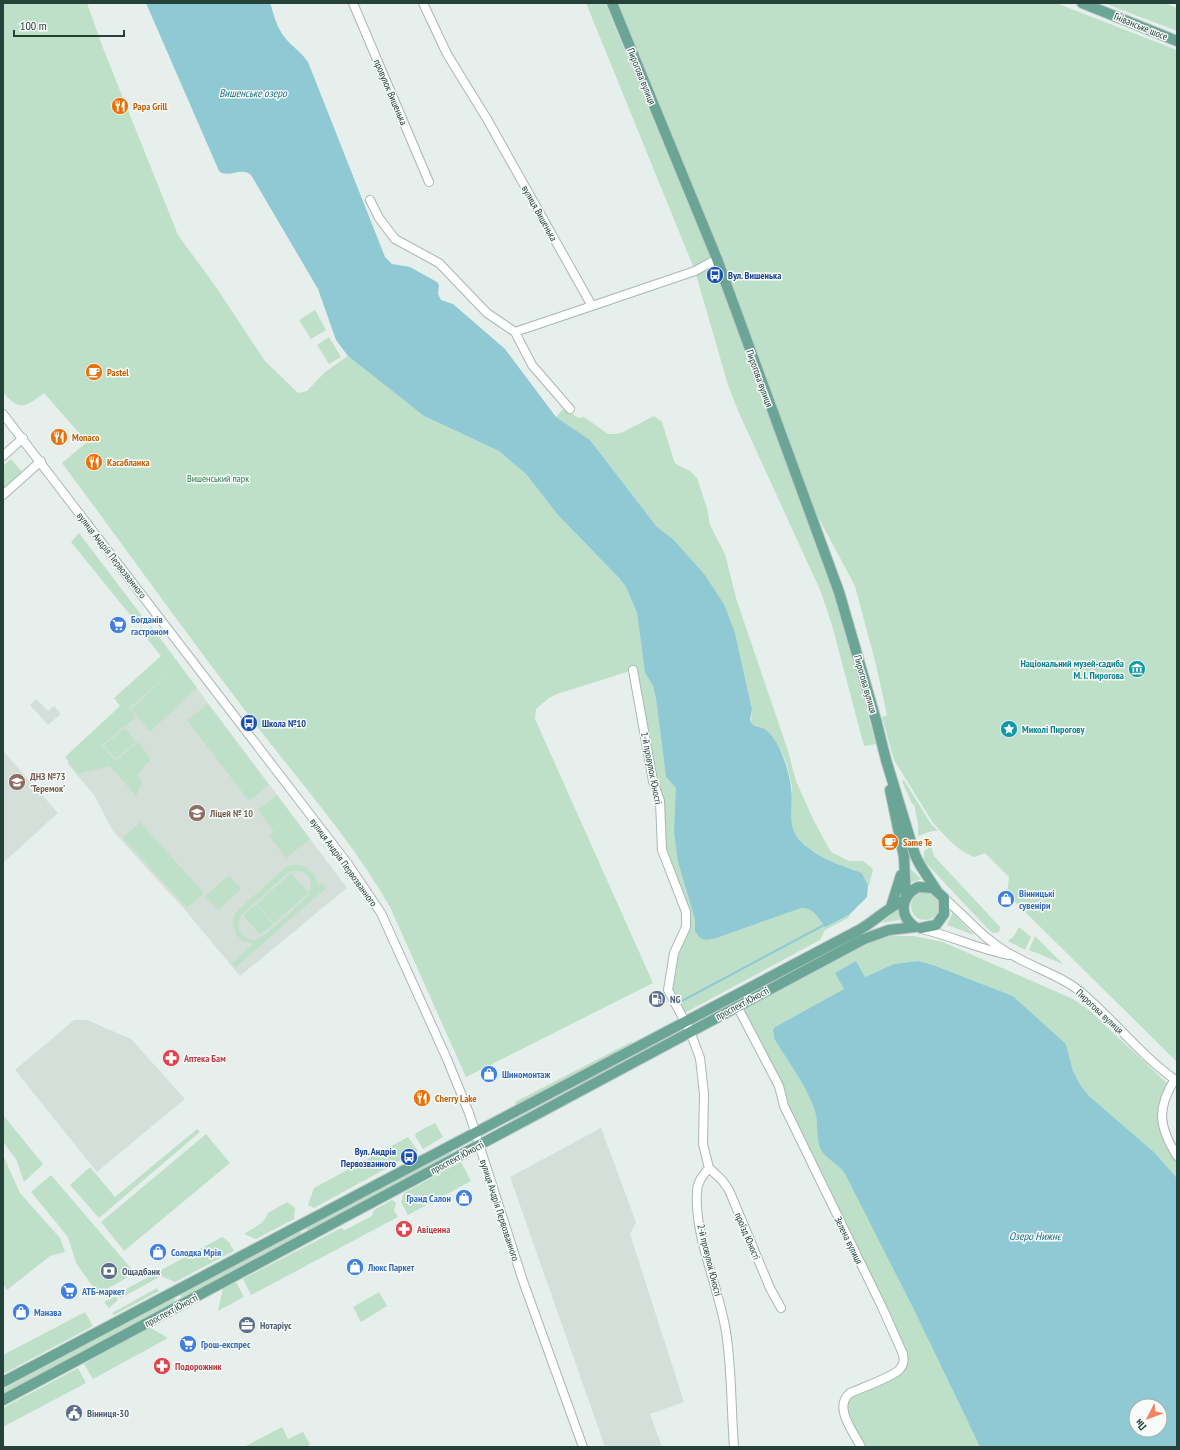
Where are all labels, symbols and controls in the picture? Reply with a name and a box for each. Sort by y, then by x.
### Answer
street label: Гніванське шосе [1112,10,1170,43]
scale bar [14,12,124,38]
text: 100 m [20,18,47,33]
street label: Пирогова вулиця [624,46,659,107]
street label: провулок Вишенька [371,57,410,127]
water label: Вишенське озеро [219,86,288,100]
restaurant icon: Papa Grill [110,96,130,116]
place label: Papa Grill [133,100,168,113]
street label: вулиця Вишенька [519,183,560,243]
bus stop icon: Вул. Вишенька [705,265,725,285]
place label: Вул. Вишенька [728,269,781,282]
street label: Пирогова вулиця [743,348,776,409]
cafe icon: Pastel [84,362,104,382]
place label: Pastel [107,366,129,379]
restaurant icon: Monaco [49,427,69,447]
place label: Monaco [72,431,100,444]
restaurant icon: Касабланка [84,452,104,472]
place label: Касабланка [107,456,150,469]
park label: Вишенський парк [187,472,249,485]
street label: вулиця Андрія Первозванного [74,510,149,601]
place label: Богданів гастроном [131,613,169,638]
supermarket icon: Богданів гастроном [108,615,128,635]
street label: Пирогова вулиця [851,653,880,715]
place label: Національний музей-садиба М. І. Пирогова [1020,657,1124,682]
museum icon: Національний музей-садиба М. І. Пирогова [1127,659,1147,679]
bus stop icon: Школа №10 [239,713,259,733]
place label: Школа №10 [262,717,306,730]
place icon: Миколі Пирогову [999,719,1019,739]
place label: Миколі Пирогову [1022,723,1086,736]
street label: 1-й провулок Юності [638,731,665,805]
place label: ДНЗ №73 'Теремок' [30,770,66,795]
school or university icon: ДНЗ №73 'Теремок' [7,772,27,792]
school or university icon: Ліцей № 10 [187,803,207,823]
place label: Ліцей № 10 [209,807,253,820]
street label: вулиця Андрія Первозванного [307,816,380,909]
cafe icon: Same Te [880,832,900,852]
place label: Same Te [903,836,932,849]
place label: Вінницькі сувеніри [1019,887,1055,912]
shop icon: Вінницькі сувеніри [996,889,1016,909]
street label: проспект Юності [713,984,771,1023]
street label: Пирогова вулиця [1073,986,1126,1037]
fuel station icon: NG [647,989,667,1009]
place label: NG [670,993,680,1006]
pharmacy icon: Аптека Бам [161,1048,181,1068]
place label: Аптека Бам [183,1052,226,1065]
shop icon: Шиномонтаж [479,1064,499,1084]
place label: Шиномонтаж [502,1068,550,1081]
restaurant icon: Cherry Lake [412,1088,432,1108]
place label: Cherry Lake [435,1092,477,1105]
street label: проспект Юності [428,1138,486,1177]
place label: Вул. Андрія Первозванного [341,1145,397,1170]
bus stop icon: Вул. Андрія Первозванного [399,1147,419,1167]
street label: вулиця Андрія Первозванного [477,1158,522,1263]
shop icon: Гранд Салон [454,1188,474,1208]
place label: Гранд Салон [407,1192,452,1205]
street label: проїзд Юності [732,1211,763,1262]
street label: Зелена вулиця [831,1214,866,1266]
pharmacy icon: Авіценна [394,1219,414,1239]
place label: Авіценна [416,1223,450,1236]
street label: 2-й провулок Юності [694,1223,725,1297]
water label: Озеро Нижнє [1009,1229,1063,1243]
shop icon: Солодка Мрія [148,1242,168,1262]
place label: Солодка Мрія [171,1246,221,1259]
shop icon: Люкс Паркет [345,1257,365,1277]
bank icon: Ощадбанк [99,1261,119,1281]
place label: Люкс Паркет [367,1261,415,1274]
place label: Ощадбанк [122,1265,161,1278]
supermarket icon: АТБ-маркет [59,1281,79,1301]
place label: АТБ-маркет [81,1285,125,1298]
street label: проспект Юності [142,1291,200,1330]
shop icon: Манава [11,1302,31,1322]
place label: Манава [34,1306,62,1319]
office icon: Нотаріус [237,1315,257,1335]
place label: Нотаріус [260,1319,292,1332]
supermarket icon: Грош-експрес [178,1334,198,1354]
place label: Грош-експрес [201,1338,251,1351]
pharmacy icon: Подорожник [152,1356,172,1376]
place label: Подорожник [175,1360,223,1373]
north arrow [1128,1398,1168,1438]
public building icon: Вінниця-30 [64,1403,84,1423]
place label: Вінниця-30 [87,1407,129,1420]
text: Пн [1132,1416,1149,1433]

